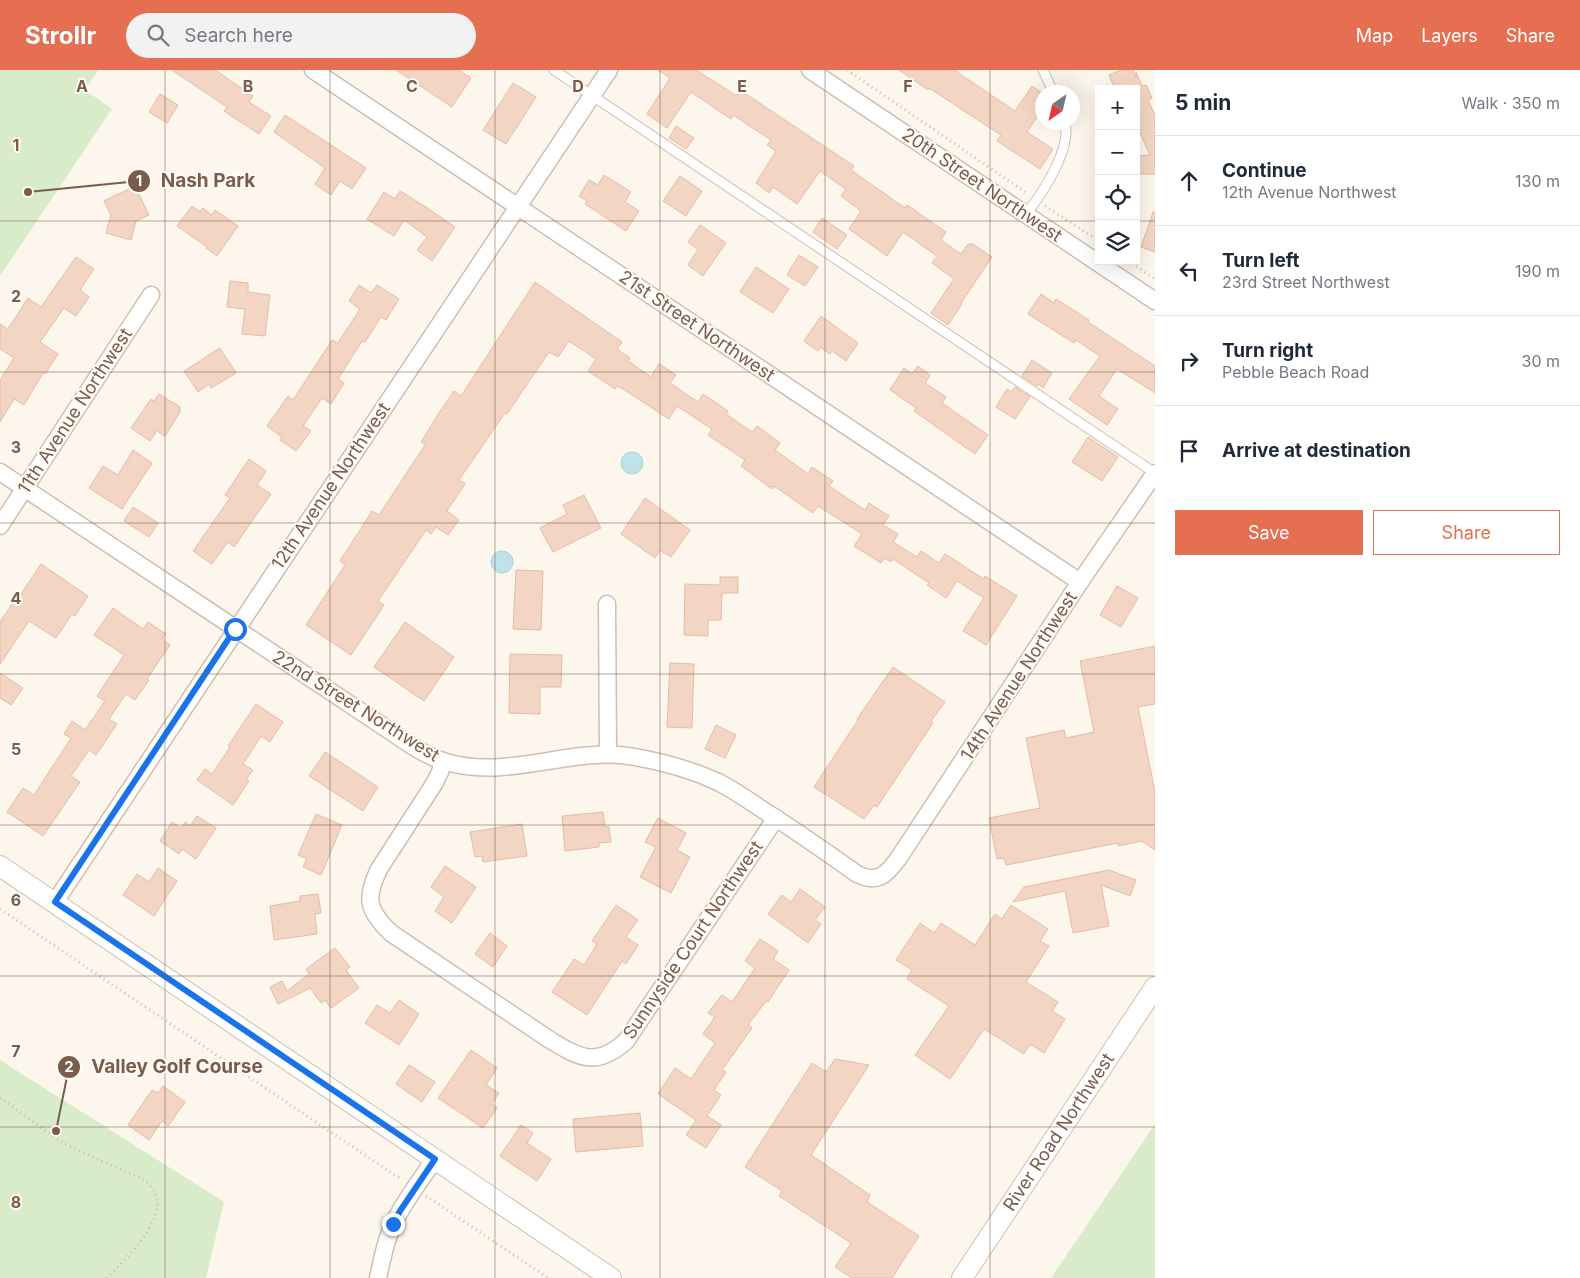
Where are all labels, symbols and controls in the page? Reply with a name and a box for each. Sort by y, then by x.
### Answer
search box [126,13,476,58]
text: Strollr [25,21,96,50]
icon: search [144,21,172,49]
text: Search here [184,24,293,47]
text: Map [1356,25,1393,46]
text: Layers [1421,25,1478,46]
text: Share [1506,25,1555,46]
text: A [76,76,88,96]
text: B [243,76,253,96]
text: C [406,76,418,96]
text: D [572,76,584,96]
text: E [737,76,747,96]
text: F [903,76,913,96]
north arrow [1035,85,1080,130]
map controls [1095,85,1140,265]
button: + [1095,85,1140,130]
text: 5 min [1175,90,1231,115]
text: Walk · 350 m [1462,93,1560,113]
street label: 20th Street Northwest [898,123,1066,246]
button: − [1095,130,1140,175]
text: 1 [13,135,19,155]
text: Continue [1222,159,1307,182]
callout: Nash Park [126,164,266,198]
icon: ahead [1175,167,1203,195]
text: Nash Park [161,169,255,192]
text: 1 [136,171,142,190]
text: 130 m [1515,171,1560,191]
button: locate [1095,175,1140,220]
text: 12th Avenue Northwest [1222,182,1397,202]
button: layers [1095,220,1140,265]
text: Turn left [1222,249,1300,272]
icon: left [1175,257,1203,285]
text: 190 m [1515,261,1560,281]
street label: 21st Street Northwest [616,266,779,385]
text: 23rd Street Northwest [1222,272,1390,292]
text: 2 [11,286,21,306]
street label: 11th Avenue Northwest [13,324,136,497]
text: Turn right [1222,339,1313,362]
icon: right [1175,347,1203,375]
text: 30 m [1522,351,1560,371]
text: Pebble Beach Road [1222,362,1369,382]
street label: 12th Avenue Northwest [267,398,394,573]
text: 3 [11,437,21,457]
icon: arrive [1175,437,1203,465]
text: Arrive at destination [1222,439,1411,462]
button: Save [1175,510,1363,555]
button: Share [1373,510,1560,555]
street label: 14th Avenue Northwest [956,587,1081,764]
text: 4 [11,588,22,608]
route start [224,618,247,641]
street label: 22nd Street Northwest [269,646,444,766]
text: 5 [11,739,21,759]
street label: Sunnyside Court Northwest [618,837,767,1043]
text: 6 [11,890,21,910]
text: 7 [11,1041,21,1061]
street label: River Road Northwest [998,1049,1118,1215]
callout: Valley Golf Course [57,1050,273,1084]
text: Valley Golf Course [91,1055,263,1078]
text: 2 [64,1057,74,1076]
text: 8 [11,1192,21,1212]
route end [382,1213,405,1236]

